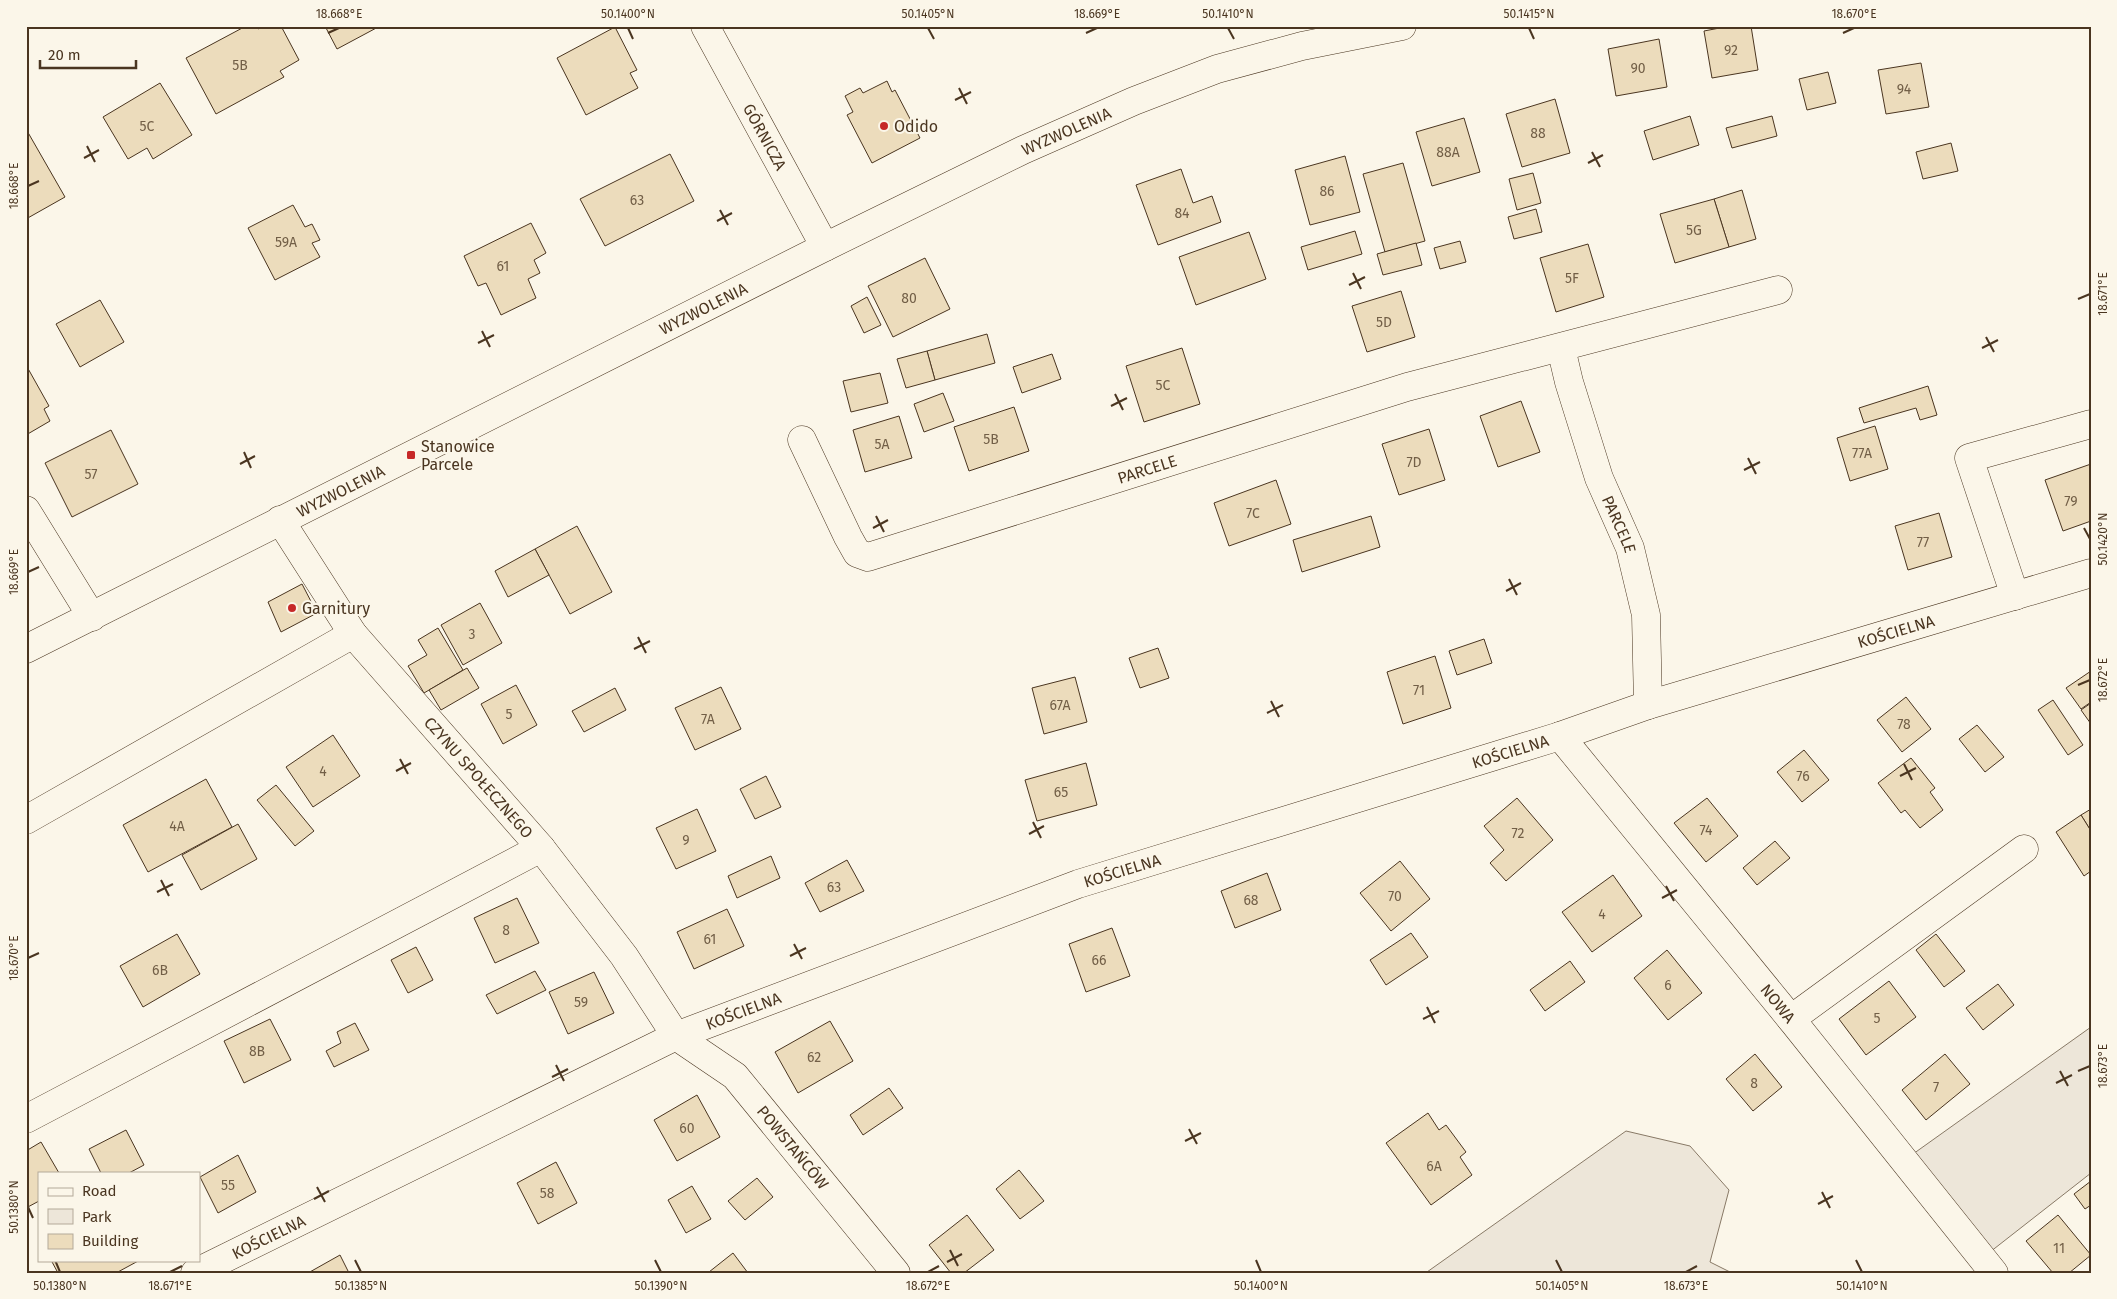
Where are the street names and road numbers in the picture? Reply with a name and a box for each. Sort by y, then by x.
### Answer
street label: GÓRNICZA [739,100,791,174]
street label: WYZWOLENIA [1018,103,1114,159]
street label: WYZWOLENIA [656,278,751,338]
street label: PARCELE [1115,451,1179,487]
street label: WYZWOLENIA [293,460,388,521]
street label: PARCELE [1598,492,1640,555]
street label: KOŚCIELNA [1855,611,1937,652]
street label: CZYNU SPOŁECZNEGO [420,713,537,842]
street label: KOŚCIELNA [1469,730,1552,772]
street label: KOŚCIELNA [1081,850,1163,891]
street label: NOWA [1757,980,1800,1027]
street label: KOŚCIELNA [703,987,784,1034]
street label: POWSTAŃCÓW [753,1102,833,1193]
street label: KOŚCIELNA [229,1210,309,1263]

